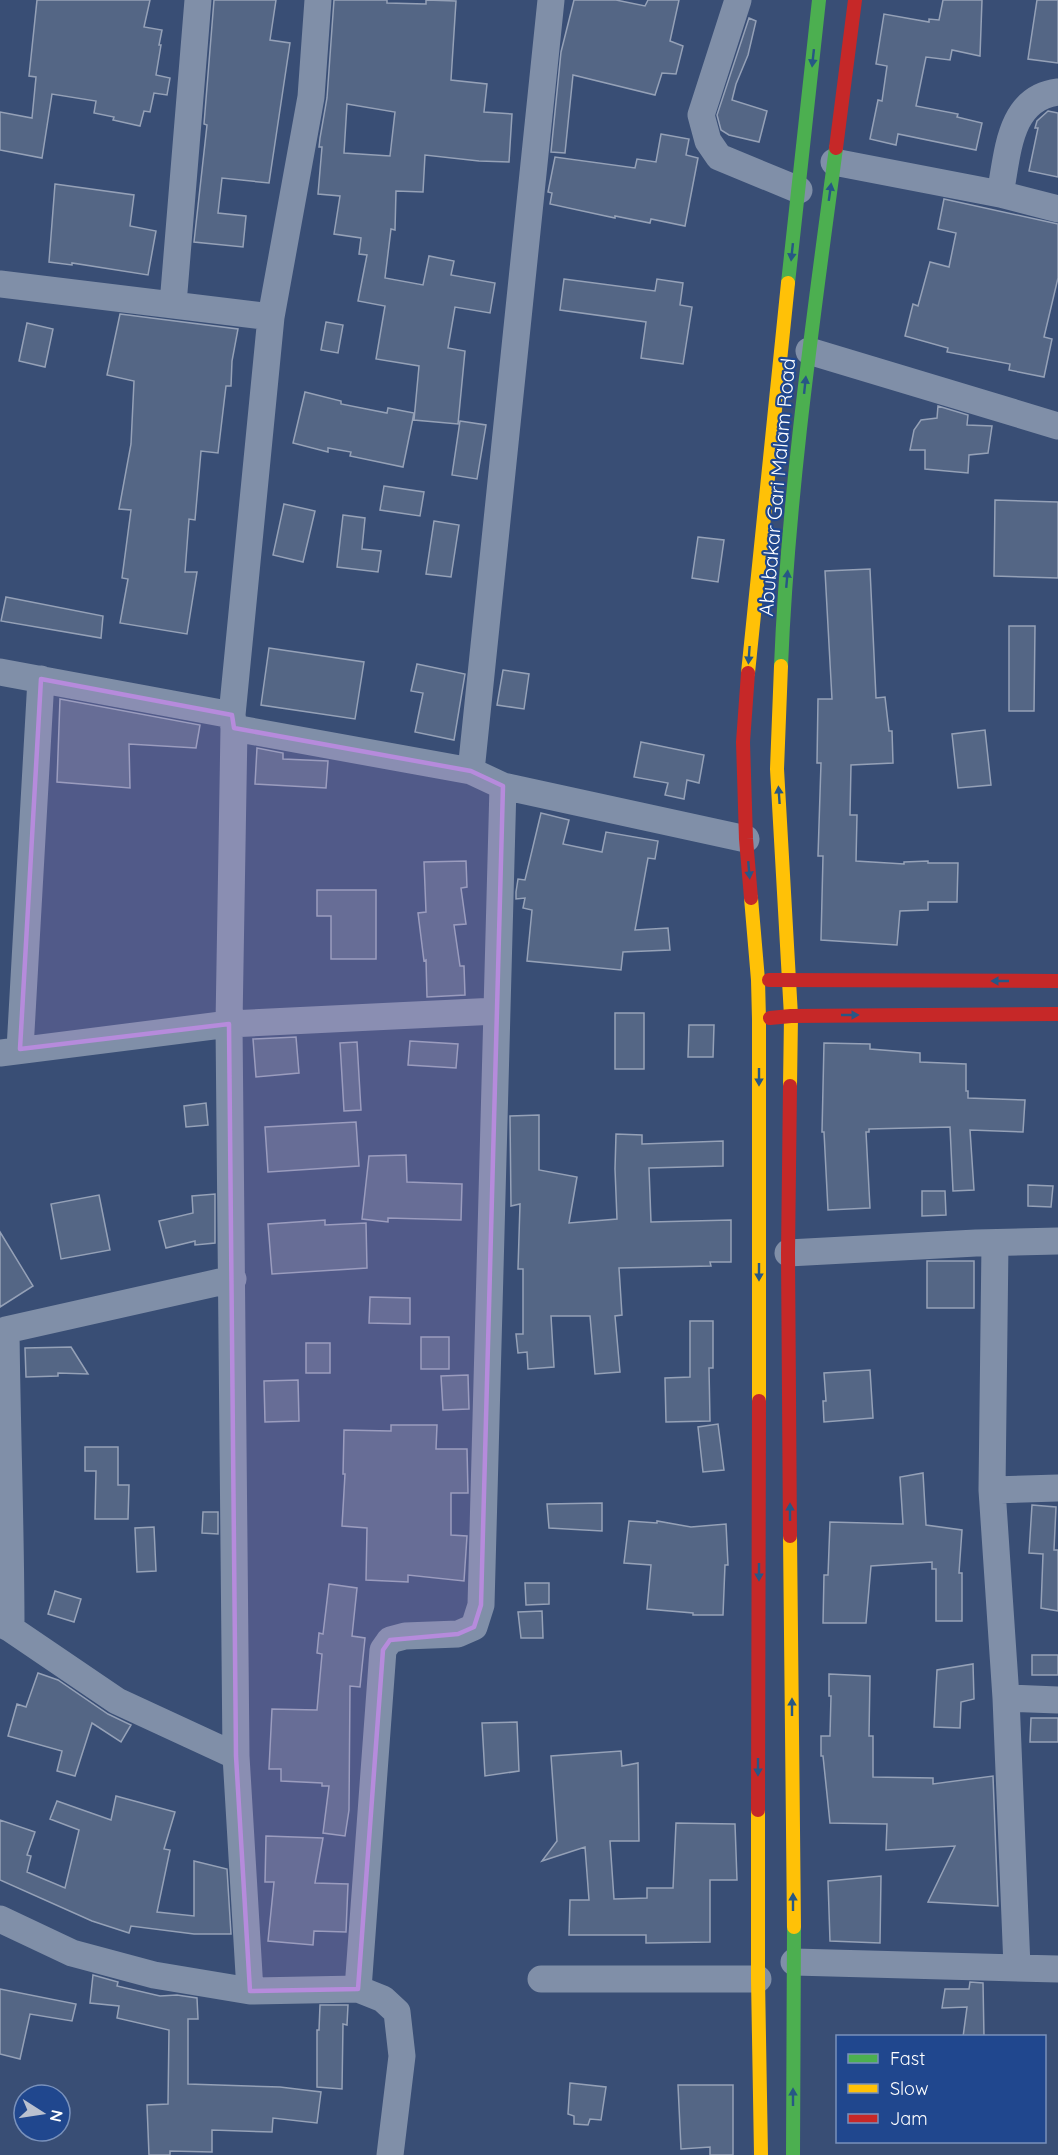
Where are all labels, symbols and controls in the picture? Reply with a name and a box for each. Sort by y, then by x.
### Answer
one-way arrow [808,49,818,68]
one-way arrow [825,182,835,201]
one-way arrow [787,243,797,262]
street label: Abubakar Gari Malam Road [753,357,800,617]
one-way arrow [800,376,810,395]
one-way arrow [782,570,792,589]
one-way arrow [744,645,754,664]
one-way arrow [774,786,784,805]
one-way arrow [744,861,754,880]
one-way arrow [990,976,1009,986]
one-way arrow [840,1010,859,1020]
one-way arrow [754,1068,764,1087]
one-way arrow [754,1263,764,1282]
one-way arrow [785,1502,795,1521]
one-way arrow [754,1563,764,1582]
one-way arrow [787,1697,796,1716]
one-way arrow [753,1758,763,1777]
one-way arrow [788,1892,798,1911]
legend [836,2035,1046,2143]
text: Fast [890,2047,925,2070]
text: Slow [890,2077,928,2100]
north arrow [12,2083,72,2143]
one-way arrow [788,2087,798,2106]
text: Jam [890,2107,928,2130]
text: N [46,2108,68,2124]

